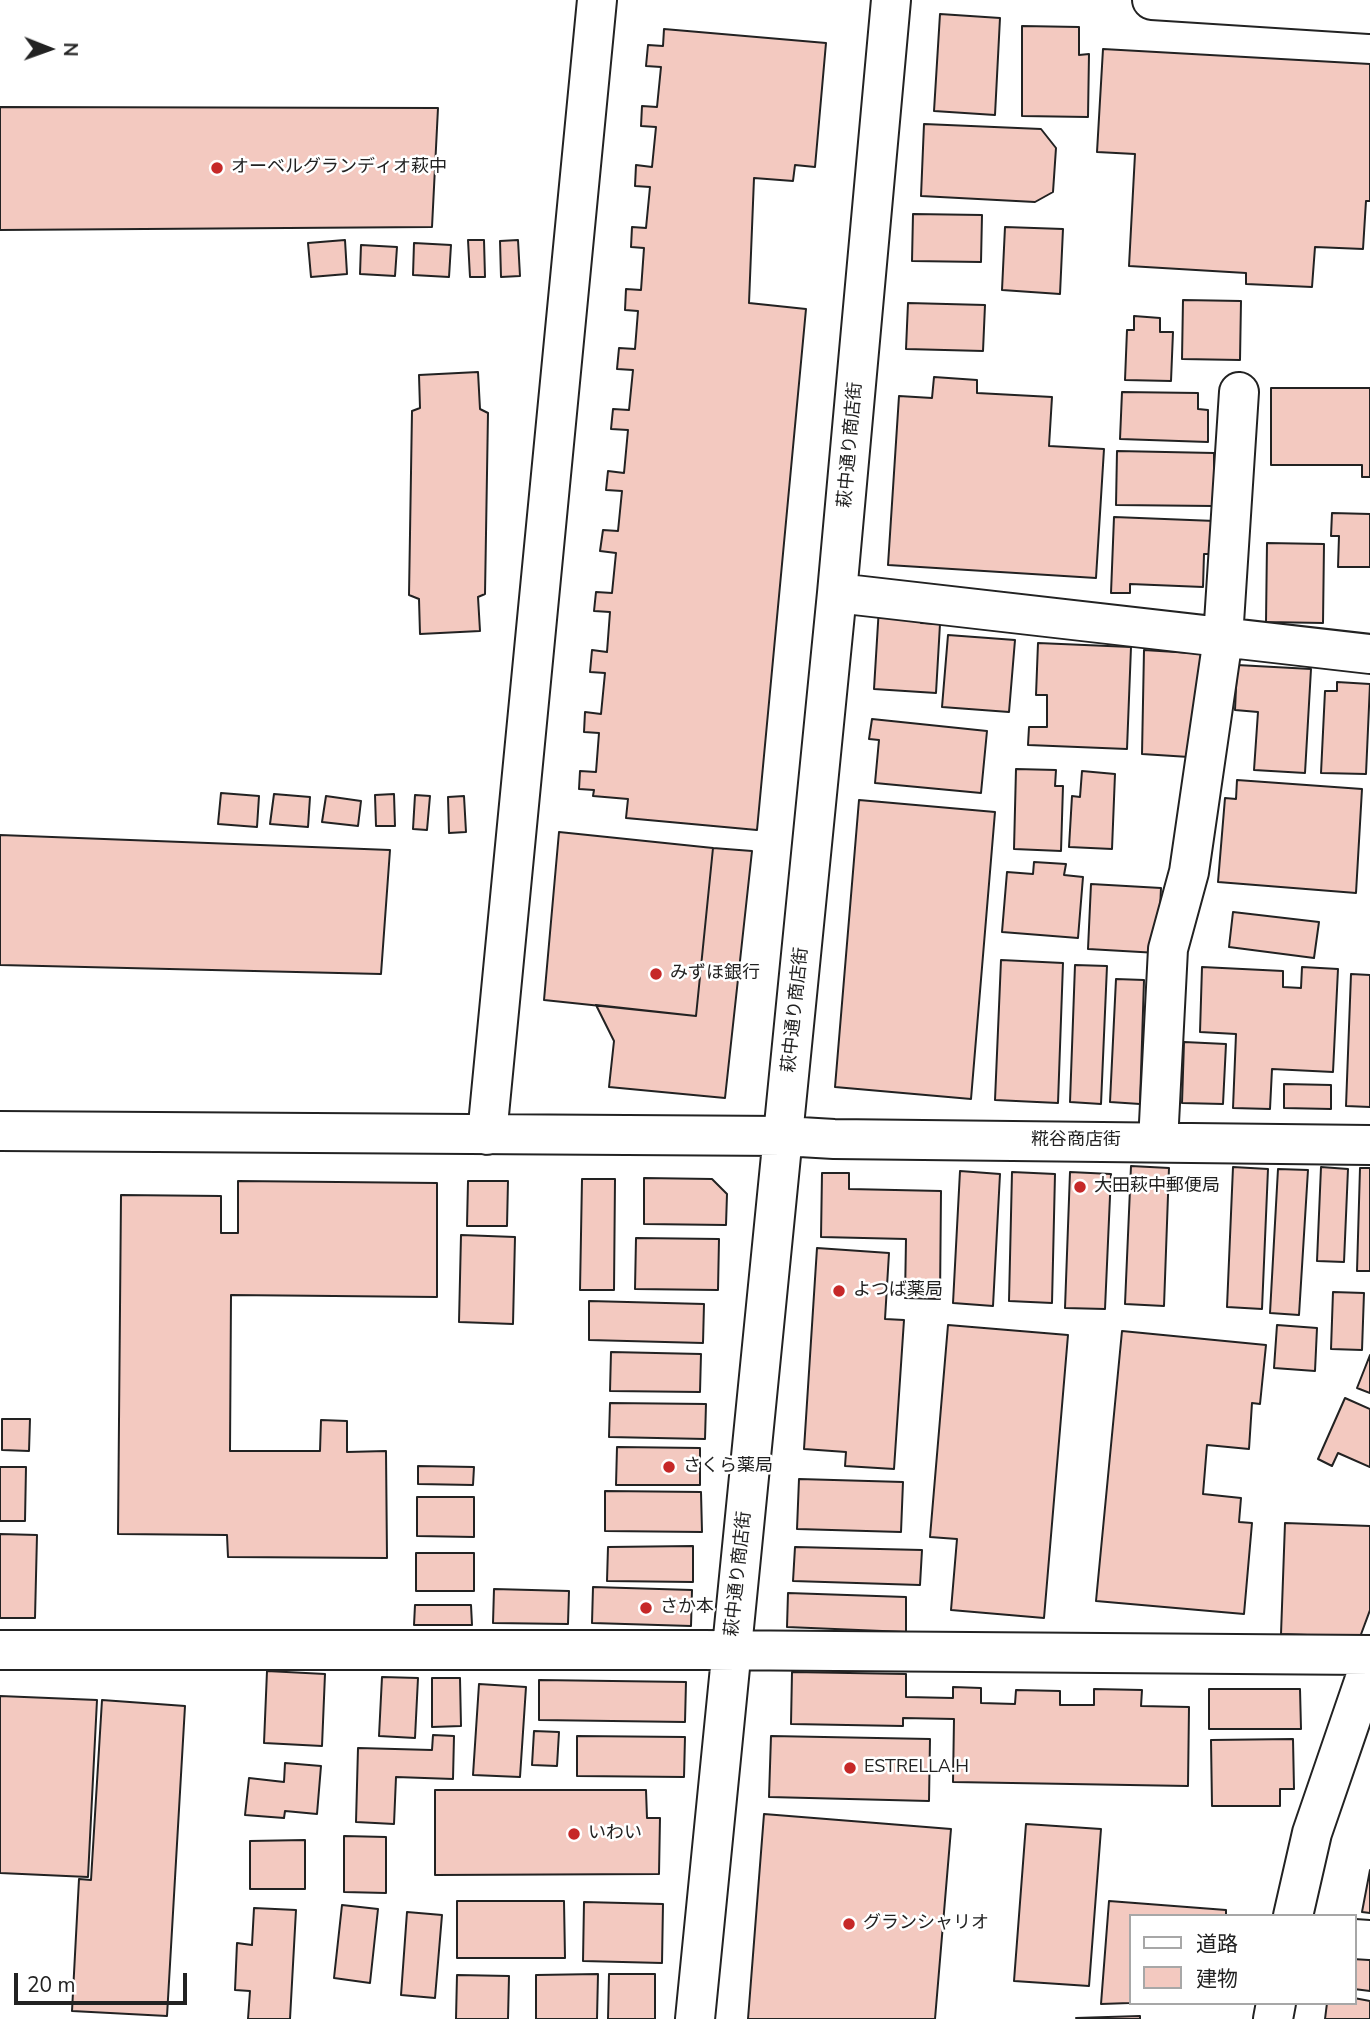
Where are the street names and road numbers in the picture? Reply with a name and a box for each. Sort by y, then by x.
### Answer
street label: 萩中通り商店街 [835,381,867,509]
street label: 萩中通り商店街 [779,946,813,1074]
street label: 糀谷商店街 [1031,1130,1121,1152]
street label: 萩中通り商店街 [722,1510,756,1638]

